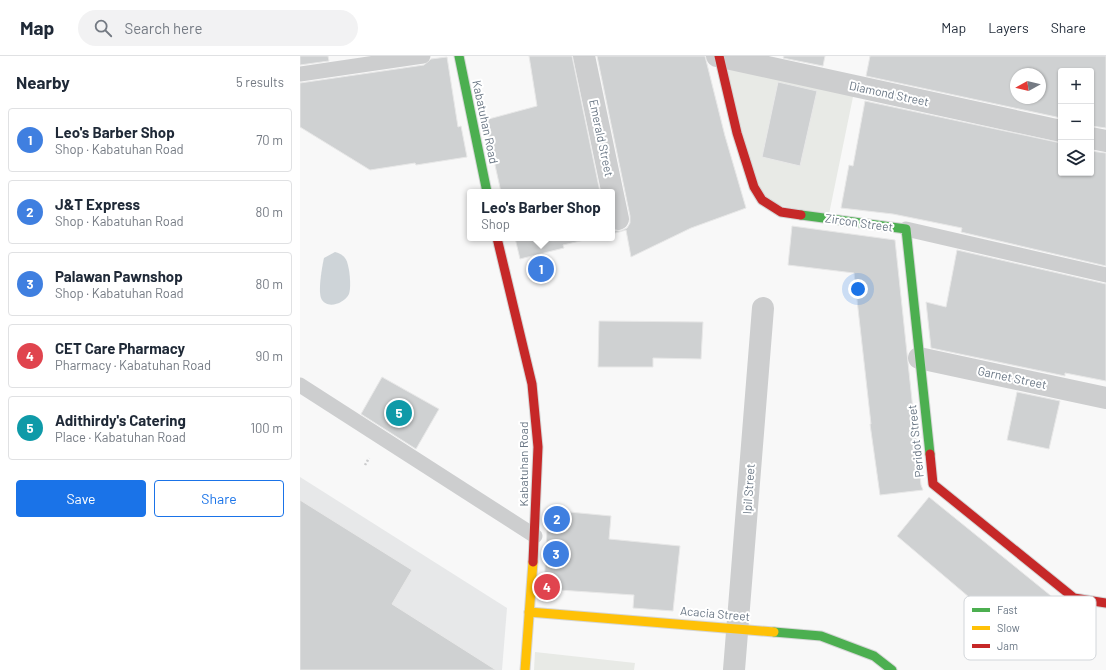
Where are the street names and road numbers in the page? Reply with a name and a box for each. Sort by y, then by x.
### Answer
street label: Diamond Street [848,78,930,108]
street label: Kabatuhan Road [470,79,502,165]
street label: Emerald Street [587,98,617,178]
street label: Zircon Street [824,210,894,234]
street label: Garnet Street [977,363,1048,391]
street label: Peridot Street [904,404,926,478]
street label: Kabatuhan Road [516,422,530,506]
street label: Ipil Street [739,463,757,515]
street label: Acacia Street [680,603,751,623]

